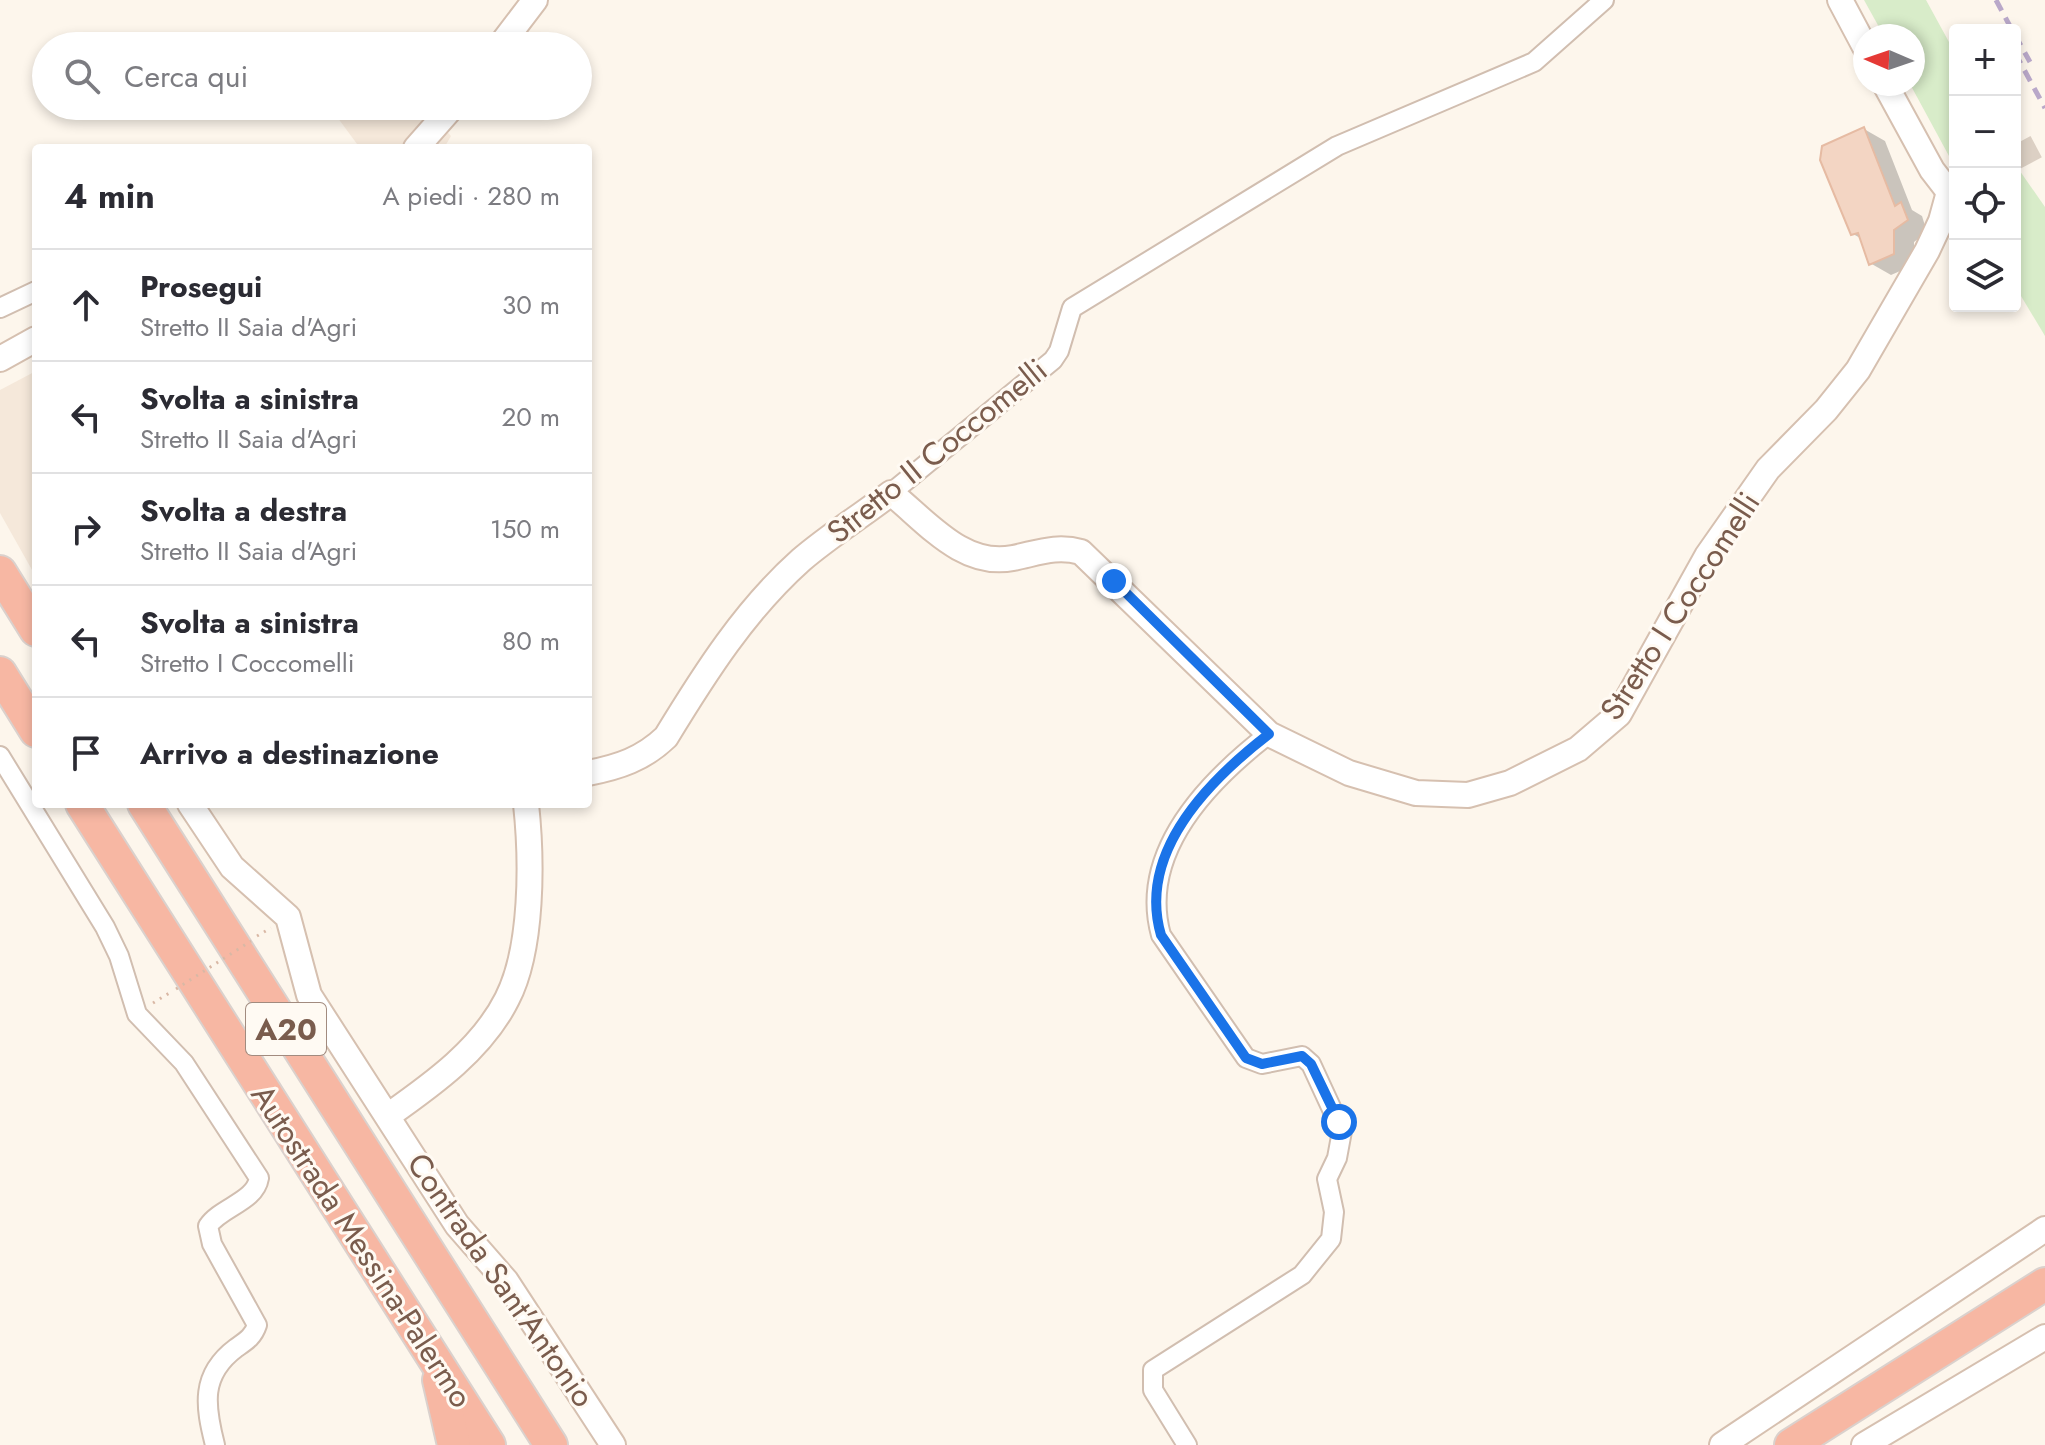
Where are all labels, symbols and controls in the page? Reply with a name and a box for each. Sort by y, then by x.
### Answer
north arrow [1853,24,1925,96]
map controls [1949,24,2021,312]
button: + [1949,24,2021,96]
search box [32,32,592,120]
icon: search [60,54,104,98]
text: Cerca qui [124,55,248,98]
button: − [1949,96,2021,168]
button: locate [1949,168,2021,240]
text: 4 min [64,172,155,221]
text: A piedi · 280 m [382,177,560,215]
button: layers [1949,240,2021,312]
text: Prosegui [140,265,262,308]
icon: ahead [64,283,108,327]
text: 30 m [502,286,560,324]
text: Stretto II Saia d'Agri [140,308,357,346]
street label: Stretto II Coccomelli [817,348,1057,554]
text: Svolta a sinistra [140,377,359,420]
icon: left [64,395,108,439]
text: 20 m [502,398,560,436]
text: Stretto II Saia d'Agri [140,420,357,458]
street label: Stretto I Coccomelli [1589,483,1771,729]
text: Svolta a destra [140,489,347,532]
icon: right [64,507,108,551]
text: 150 m [490,510,560,548]
text: Stretto II Saia d'Agri [140,532,357,570]
route end [1096,563,1132,599]
text: Svolta a sinistra [140,601,359,644]
icon: left [64,619,108,663]
text: 80 m [502,622,560,660]
text: Stretto I Coccomelli [140,644,355,682]
icon: arrive [64,731,108,775]
text: Arrivo a destinazione [140,732,439,775]
road number: A20 [246,1003,326,1055]
street label: Autostrada Messina-Palermo [240,1075,484,1417]
route start [1321,1104,1357,1140]
street label: Contrada Sant'Antonio [396,1144,606,1416]

